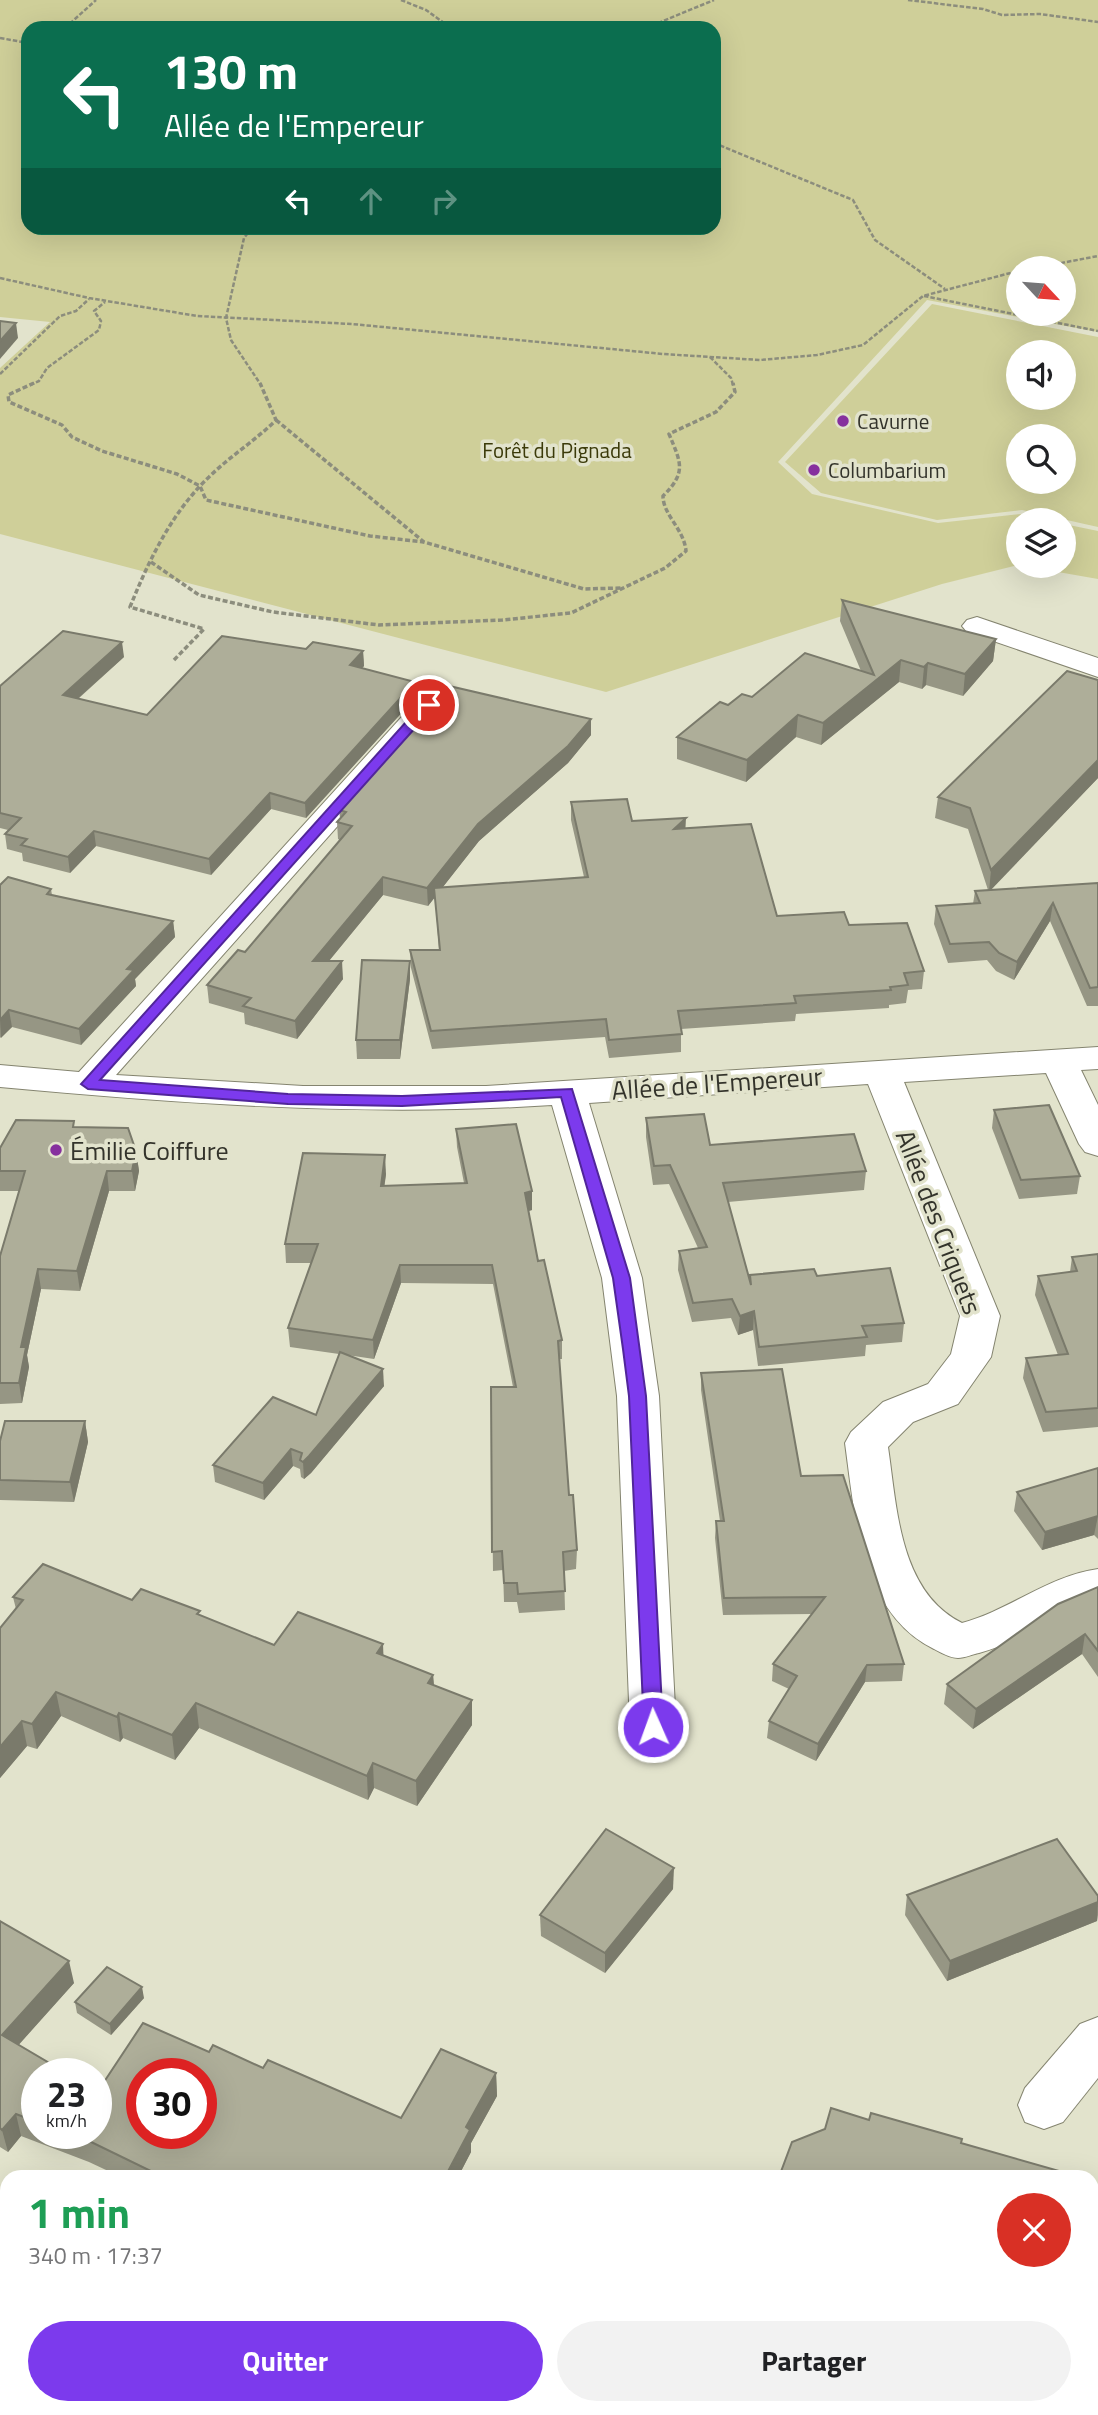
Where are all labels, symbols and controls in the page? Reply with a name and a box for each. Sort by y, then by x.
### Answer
text: 130 m [164,33,298,108]
icon: left [49,49,140,140]
text: Allée de l'Empereur [164,101,424,149]
icon: left [279,182,317,220]
icon: ahead [352,182,390,220]
icon: right [425,182,463,220]
north arrow [1006,256,1076,326]
map controls [1006,256,1076,578]
button: sound [1006,340,1076,410]
place label: Cavurne [857,405,929,437]
marker: Cavurne [835,413,851,429]
button: search [1006,424,1076,494]
park label: Forêt du Pignada [482,434,632,466]
place label: Columbarium [828,454,946,486]
marker: Columbarium [806,462,822,478]
button: layers [1006,508,1076,578]
pin [399,675,459,735]
icon: arrive [410,686,448,724]
street label: Allée de l'Empereur [610,1056,824,1110]
street label: Allée des Criquets [886,1124,992,1320]
place label: Émilie Coiffure [70,1131,229,1170]
marker: Émilie Coiffure [48,1142,64,1158]
position arrow [616,1690,690,1764]
speed limit sign: 30 [126,2058,217,2149]
text: 23 [47,2067,86,2121]
text: km/h [46,2107,87,2134]
text: 1 min [28,2180,130,2244]
button: close [997,2193,1071,2267]
text: 340 m · 17:37 [28,2238,163,2273]
button: Quitter [28,2321,543,2401]
button: Partager [557,2321,1071,2401]

